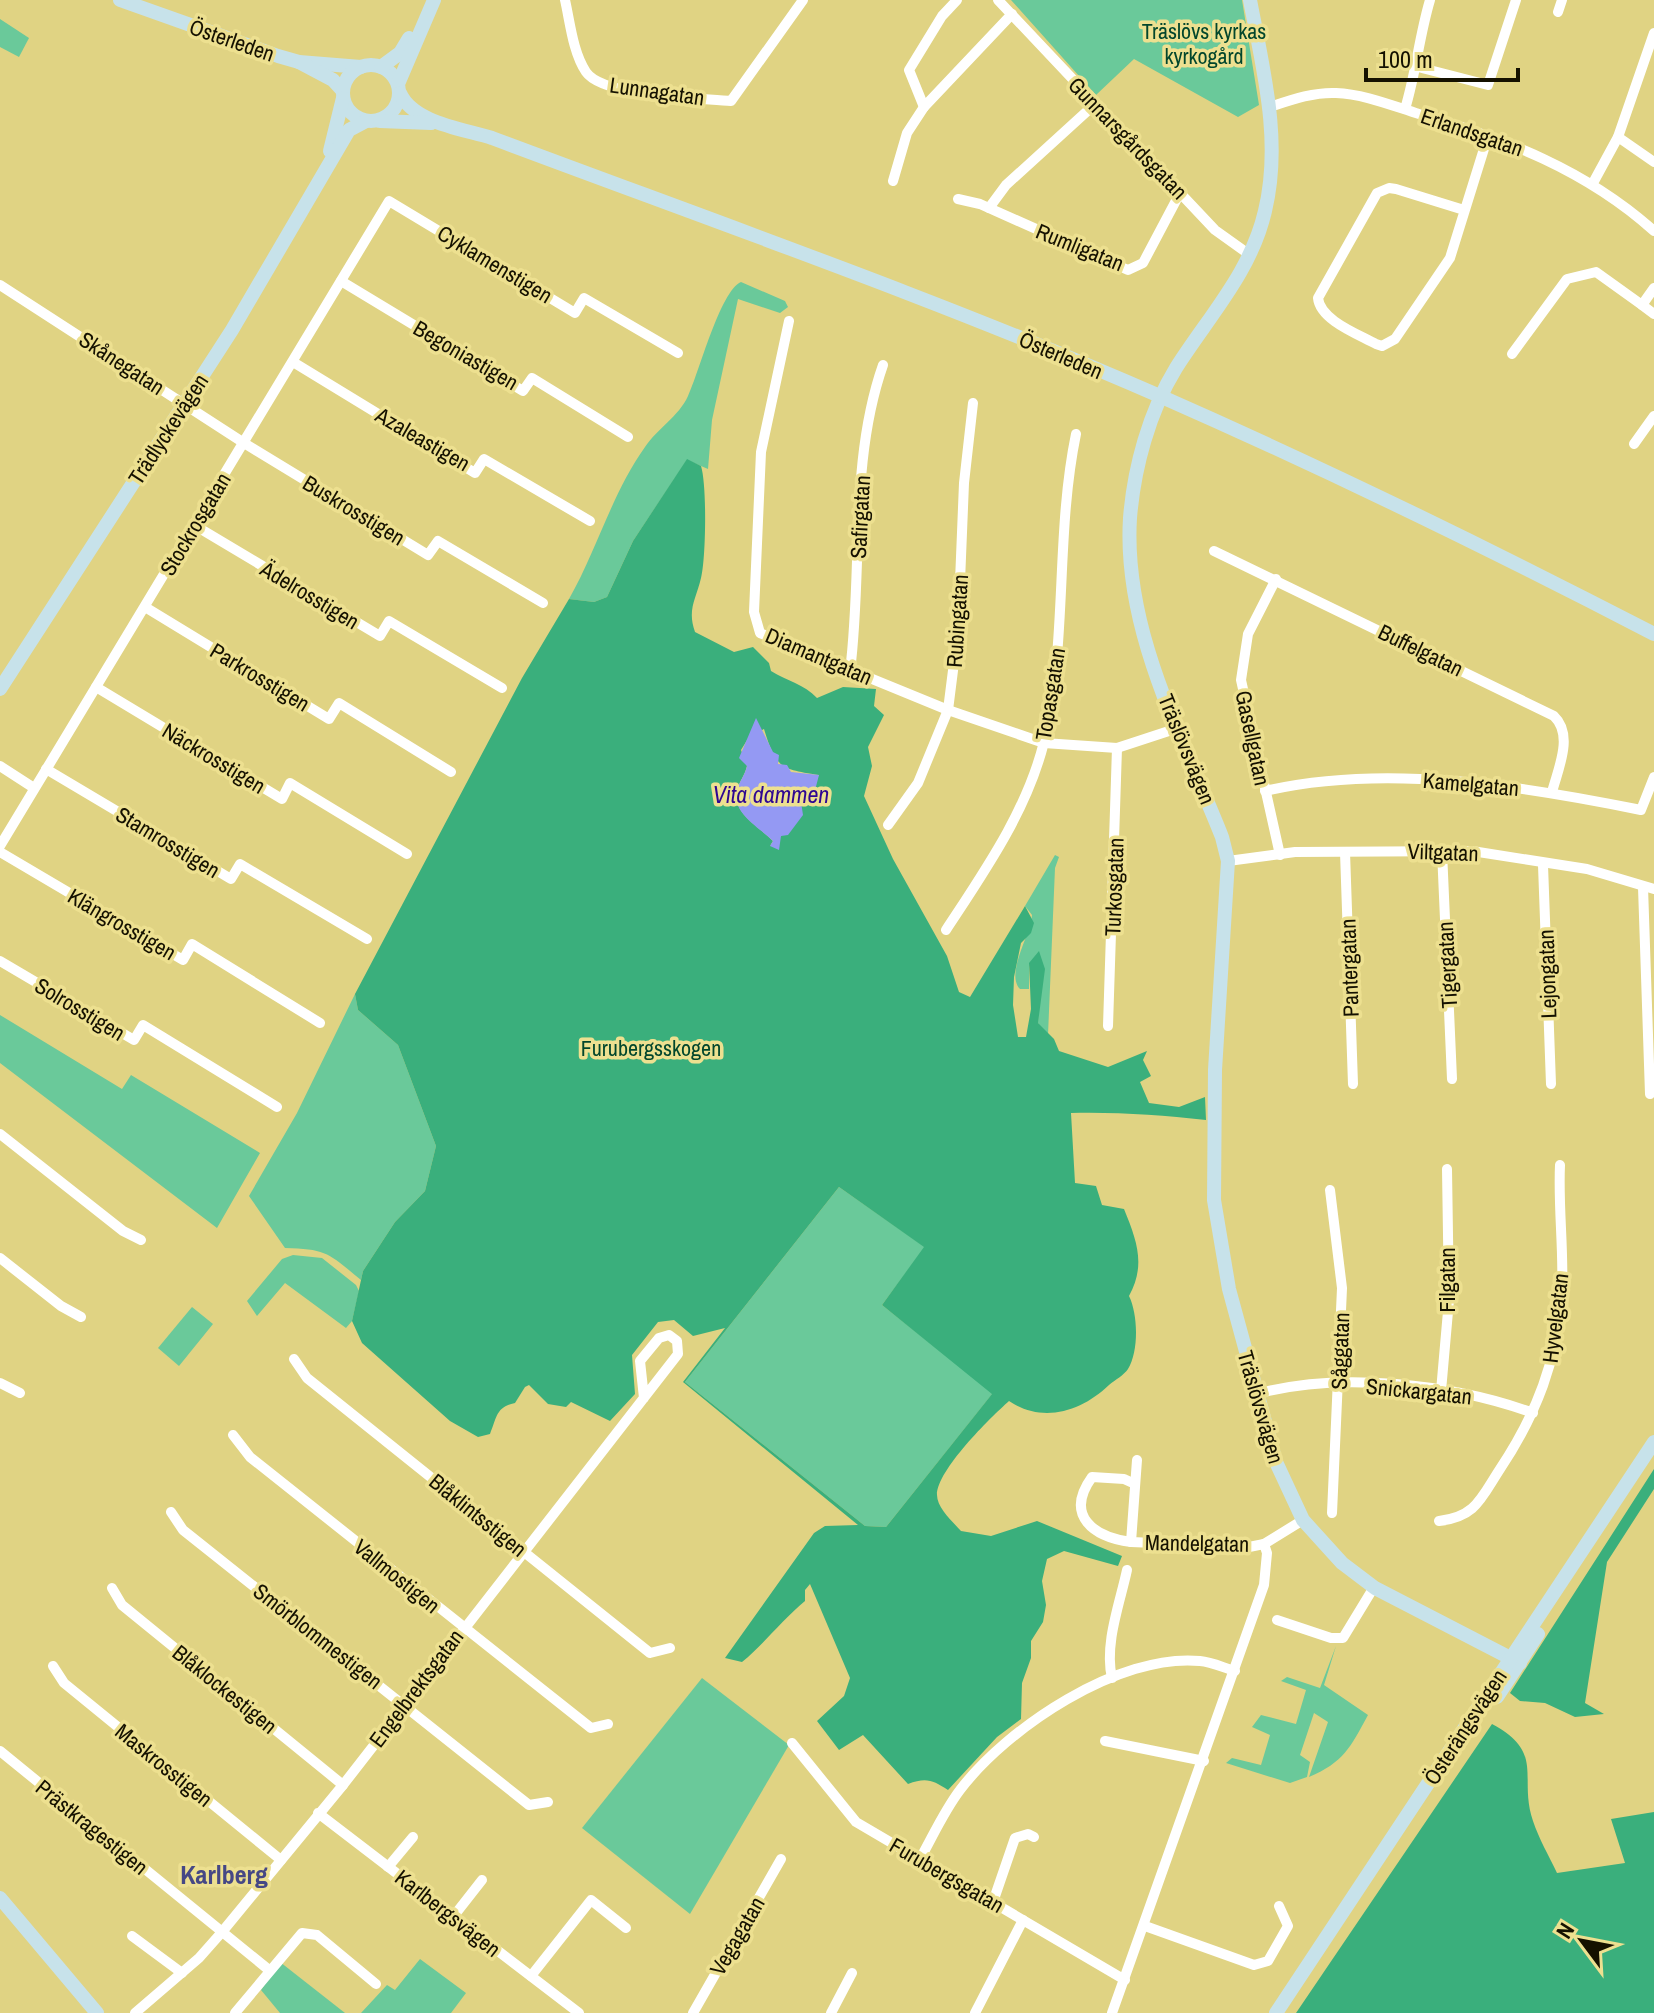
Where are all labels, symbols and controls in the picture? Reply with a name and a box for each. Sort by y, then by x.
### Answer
street label: Österleden [185,11,279,69]
park label: Träslövs kyrkas kyrkogård [1142,16,1266,71]
scale bar [1366,32,1518,82]
text: 100 m [1378,43,1433,75]
street label: Lunnagatan [608,70,706,112]
street label: Gunnarsgårdsgatan [1062,70,1194,206]
street label: Erlandsgatan [1417,101,1527,163]
street label: Rumligatan [1032,216,1128,278]
street label: Cyklamenstigen [432,218,558,310]
street label: Begoniastigen [408,313,524,397]
street label: Skånegatan [73,324,171,402]
street label: Österleden [1015,324,1107,386]
street label: Trädlyckevägen [121,368,215,490]
street label: Azaleastigen [369,399,476,478]
street label: Stockrosgatan [152,467,238,581]
street label: Buskrosstigen [297,468,411,552]
street label: Safirgatan [843,475,877,559]
street label: Ädelrosstigen [254,553,365,636]
street label: Rubingatan [939,573,975,669]
street label: Buffelgatan [1374,617,1468,683]
street label: Diamantgatan [761,620,877,692]
street label: Parkrosstigen [205,635,315,719]
street label: Topasgatan [1028,646,1072,742]
street label: Gasellgatan [1228,688,1278,788]
street label: Träslövsvägen [1151,689,1223,809]
street label: Näckrosstigen [157,715,271,801]
street label: Kamelgatan [1422,765,1520,803]
water label: Vita dammen [713,778,829,810]
street label: Stamrosstigen [110,799,226,885]
street label: Viltgatan [1407,836,1479,868]
street label: Turkosgatan [1097,837,1131,937]
street label: Klängrosstigen [62,881,182,967]
street label: Pantergatan [1332,918,1366,1018]
street label: Tigergatan [1430,921,1464,1009]
street label: Lejongatan [1530,929,1564,1019]
street label: Solrosstigen [29,970,131,1048]
park label: Furubergsskogen [581,1033,721,1063]
street label: Filgatan [1432,1247,1462,1313]
street label: Hyvelgatan [1535,1271,1575,1365]
street label: Såggatan [1324,1312,1356,1390]
street label: Träslövsvägen [1231,1347,1291,1467]
street label: Snickargatan [1365,1371,1473,1411]
street label: Blåklintsstigen [423,1466,533,1564]
street label: Mandelgatan [1145,1527,1249,1559]
street label: Vallmostigen [348,1532,446,1620]
street label: Smörblommestigen [247,1576,389,1696]
street label: Engelbrektsgatan [362,1623,470,1753]
street label: Blåklockestigen [166,1638,284,1740]
street label: Österängsvägen [1416,1663,1514,1791]
street label: Maskrosstigen [109,1716,219,1814]
street label: Prästkragestigen [30,1772,154,1882]
street label: Furubergsgatan [884,1830,1010,1920]
district label: Karlberg [180,1857,268,1892]
street label: Karlbergsvägen [389,1862,507,1964]
street label: Vegagatan [702,1891,772,1981]
north arrow [1542,1901,1622,1981]
text: N [1549,1917,1581,1944]

